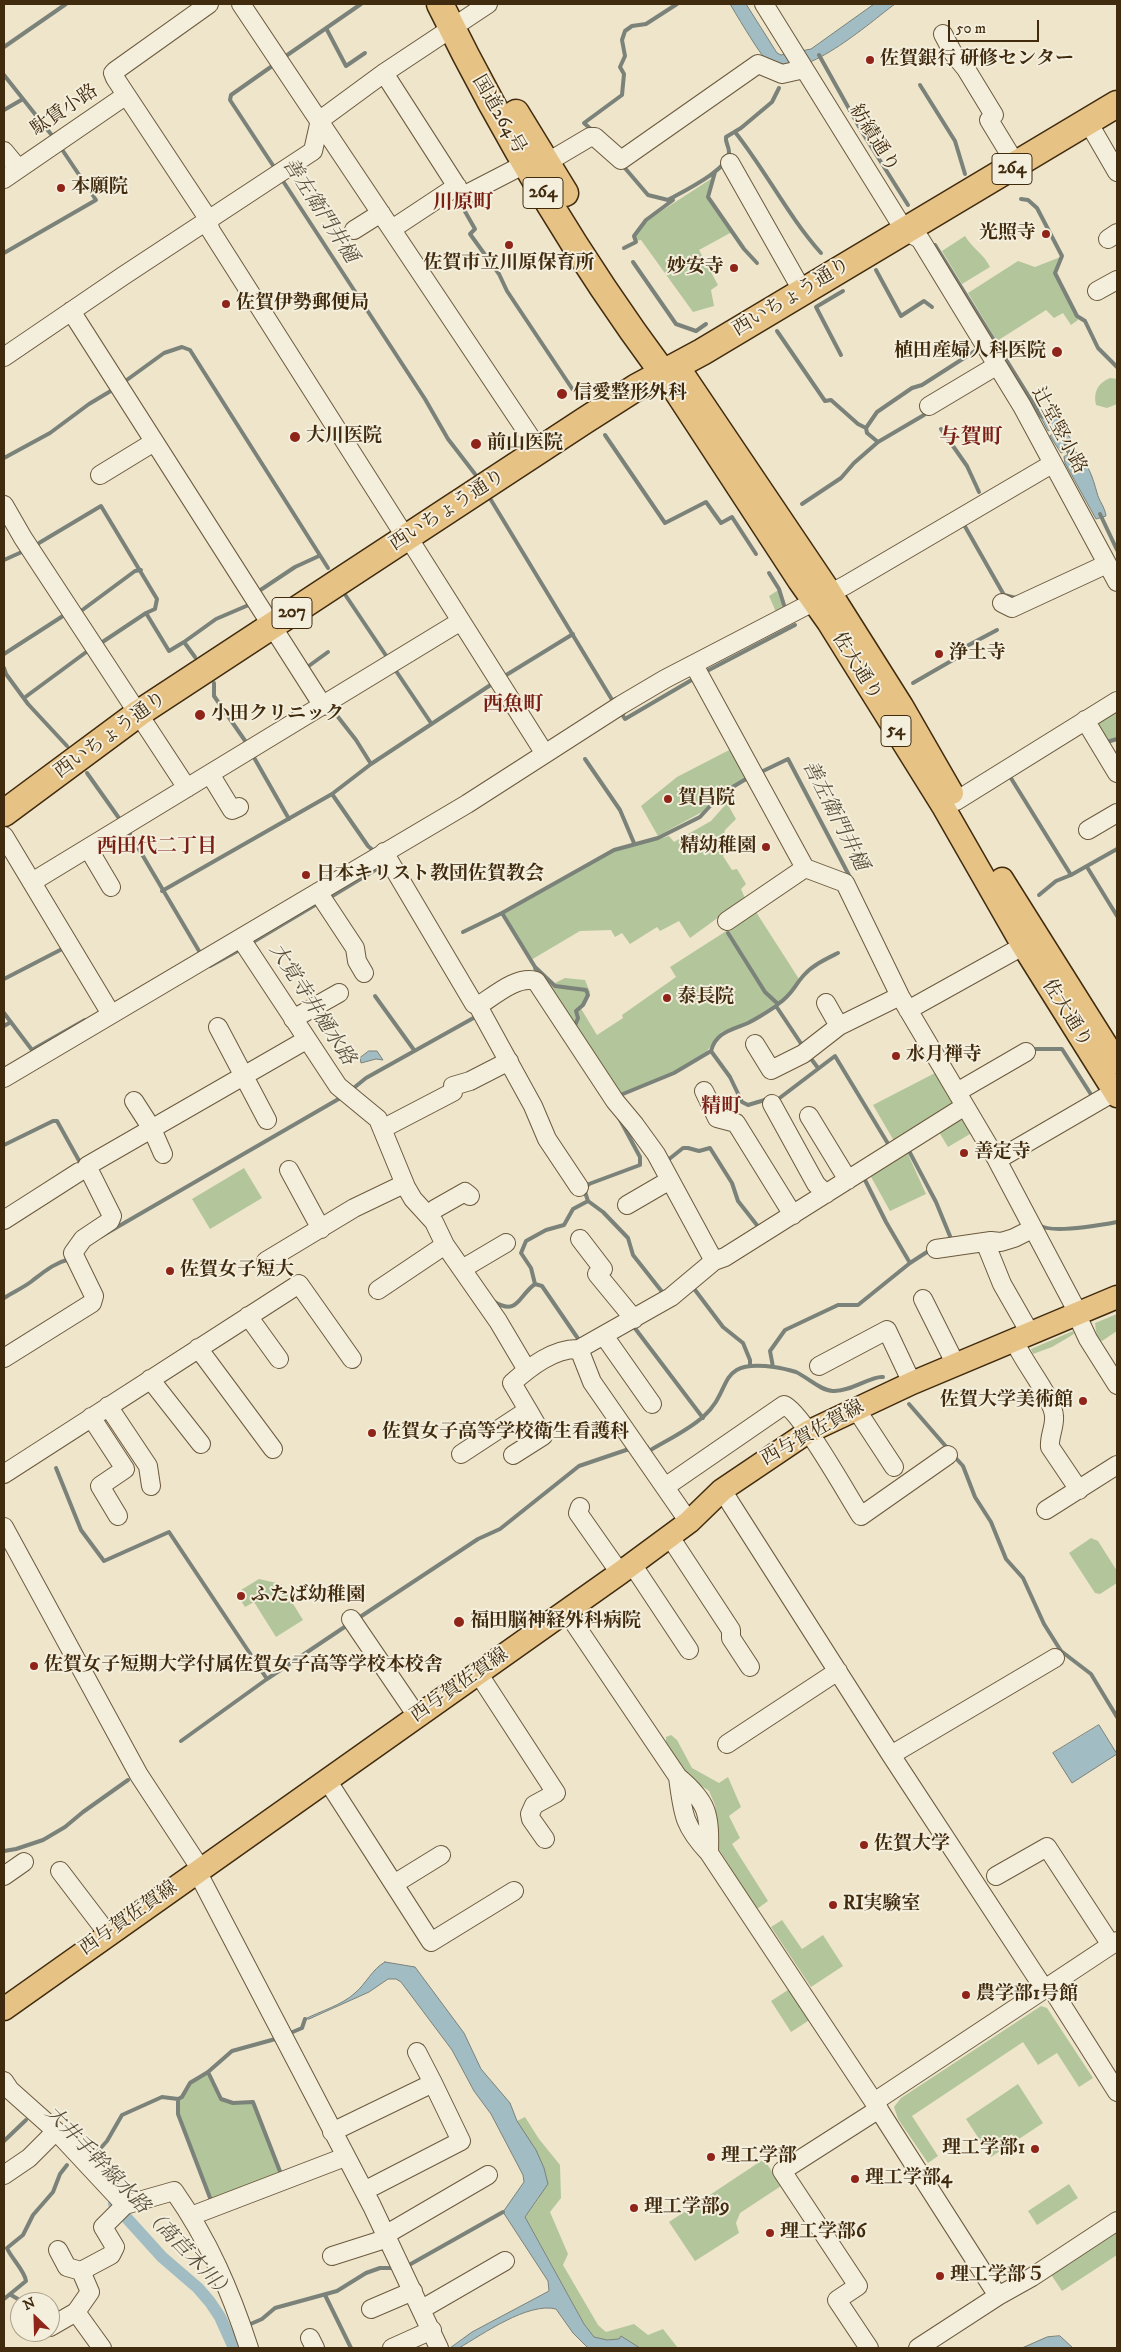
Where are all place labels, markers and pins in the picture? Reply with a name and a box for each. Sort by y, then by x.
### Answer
place label: 佐賀銀行 研修センター [880,49,1074,71]
marker: 佐賀銀行 研修センター [864,54,876,66]
place label: 本願院 [71,177,128,199]
marker: 本願院 [55,182,67,194]
place label: 光照寺 [979,223,1036,245]
marker: 光照寺 [1040,228,1052,240]
marker: 佐賀市立川原保育所 [503,239,515,251]
place label: 佐賀市立川原保育所 [424,253,594,275]
place label: 妙安寺 [667,257,724,279]
marker: 妙安寺 [728,262,740,274]
place label: 佐賀伊勢郵便局 [236,293,369,315]
marker: 佐賀伊勢郵便局 [220,298,232,310]
place label: 植田産婦人科医院 [894,341,1046,363]
marker: 植田産婦人科医院 [1050,345,1064,359]
place label: 信愛整形外科 [573,383,687,405]
marker: 信愛整形外科 [555,387,569,401]
place label: 大川医院 [306,426,382,448]
marker: 大川医院 [288,430,302,444]
place label: 前山医院 [487,433,563,455]
marker: 前山医院 [469,437,483,451]
place label: 浄土寺 [949,643,1006,665]
marker: 浄土寺 [933,648,945,660]
place label: 小田クリニック [211,704,344,726]
marker: 小田クリニック [193,708,207,722]
place label: 賀昌院 [678,788,735,810]
marker: 賀昌院 [662,793,674,805]
place label: 精幼稚園 [680,836,756,858]
marker: 精幼稚園 [760,841,772,853]
place label: 日本キリスト教団佐賀教会 [316,864,544,886]
marker: 日本キリスト教団佐賀教会 [300,869,312,881]
place label: 泰長院 [677,987,734,1009]
marker: 泰長院 [661,992,673,1004]
place label: 水月禅寺 [906,1045,982,1067]
marker: 水月禅寺 [890,1050,902,1062]
place label: 善定寺 [974,1142,1031,1164]
marker: 善定寺 [958,1147,970,1159]
place label: 佐賀女子短大 [180,1260,294,1282]
marker: 佐賀女子短大 [164,1265,176,1277]
place label: 佐賀大学美術館 [940,1390,1073,1412]
marker: 佐賀大学美術館 [1077,1395,1089,1407]
place label: 佐賀女子高等学校衛生看護科 [382,1422,629,1444]
marker: 佐賀女子高等学校衛生看護科 [366,1427,378,1439]
place label: ふたば幼稚園 [251,1585,365,1607]
marker: ふたば幼稚園 [235,1590,247,1602]
place label: 福田脳神経外科病院 [470,1611,641,1633]
marker: 福田脳神経外科病院 [452,1615,466,1629]
place label: 佐賀女子短期大学付属佐賀女子高等学校本校舎 [44,1655,443,1677]
marker: 佐賀女子短期大学付属佐賀女子高等学校本校舎 [28,1660,40,1672]
place label: 佐賀大学 [874,1834,950,1856]
marker: 佐賀大学 [858,1839,870,1851]
place label: RI実験室 [843,1894,920,1916]
marker: RI実験室 [827,1899,839,1911]
place label: 農学部1号館 [976,1984,1078,2006]
marker: 農学部1号館 [960,1989,972,2001]
place label: 理工学部1 [942,2138,1025,2160]
marker: 理工学部1 [1029,2143,1041,2155]
place label: 理工学部 [721,2146,797,2168]
marker: 理工学部 [705,2151,717,2163]
place label: 理工学部4 [865,2168,952,2190]
marker: 理工学部4 [849,2173,861,2185]
place label: 理工学部9 [644,2197,729,2219]
marker: 理工学部9 [628,2202,640,2214]
place label: 理工学部6 [780,2222,866,2244]
marker: 理工学部6 [764,2227,776,2239]
place label: 理工学部５ [950,2265,1045,2287]
marker: 理工学部５ [934,2270,946,2282]

